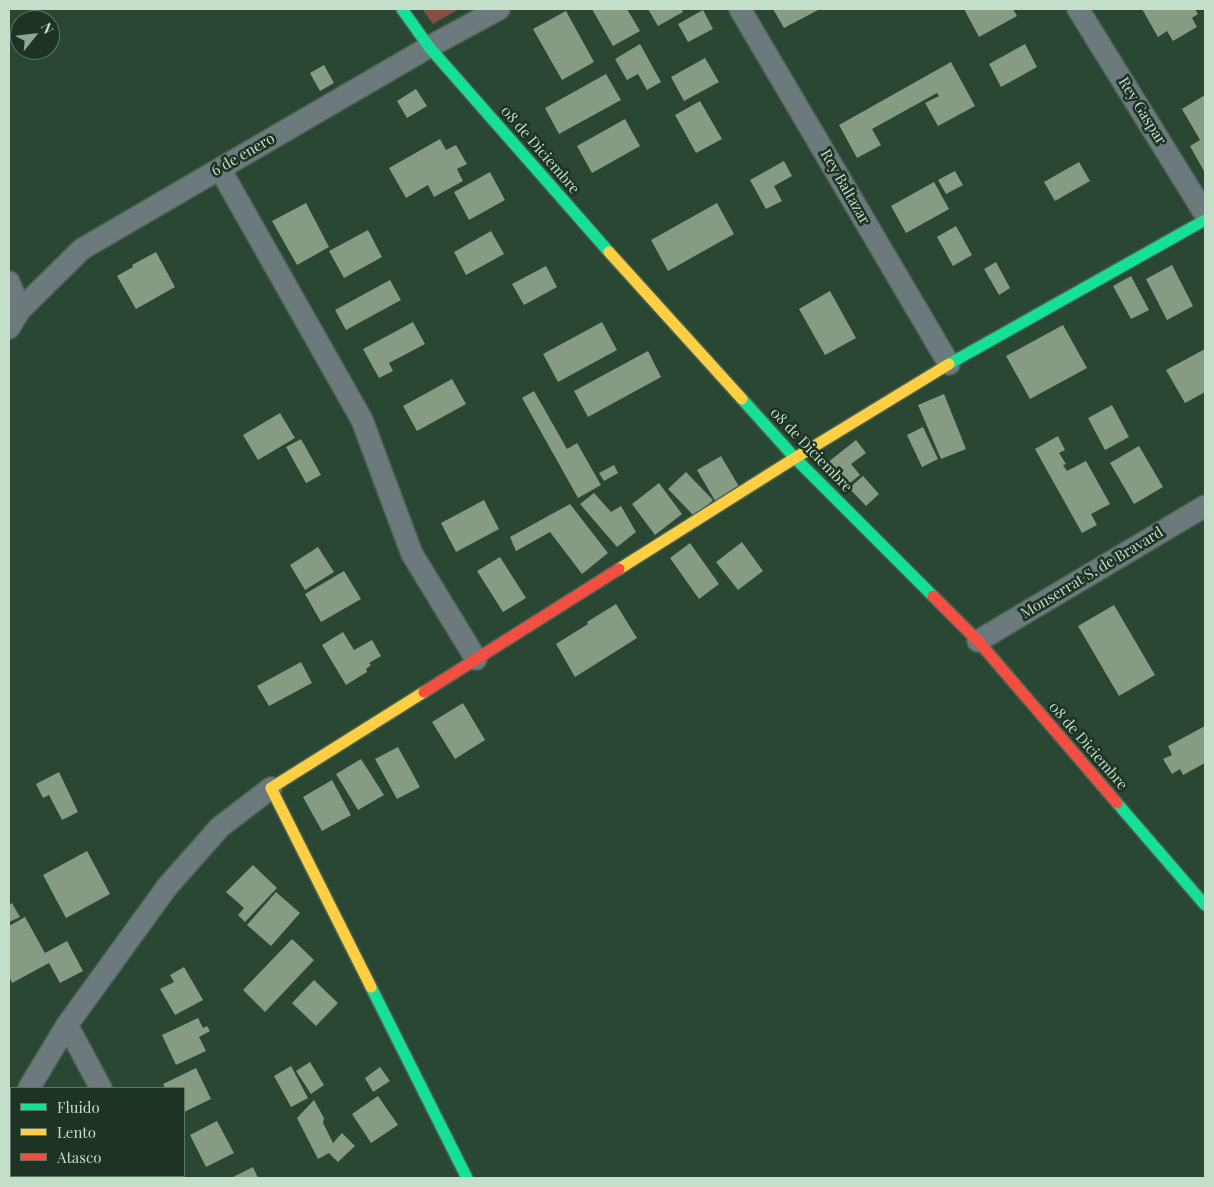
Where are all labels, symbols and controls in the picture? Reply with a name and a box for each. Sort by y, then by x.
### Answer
north arrow [10,10,60,60]
text: N [37,19,58,37]
street label: Rey Gaspar [1114,74,1170,148]
street label: 08 de Diciembre [497,102,583,198]
street label: 6 de enero [208,130,278,180]
street label: Rey Baltazar [816,146,874,228]
street label: 08 de Diciembre [766,404,856,496]
street label: Monserrat S. de Bravard [1018,523,1166,623]
street label: 08 de Diciembre [1045,698,1131,794]
legend [10,1087,185,1177]
text: Fluido [57,1097,100,1117]
text: Lento [57,1122,96,1142]
text: Atasco [57,1147,101,1167]

